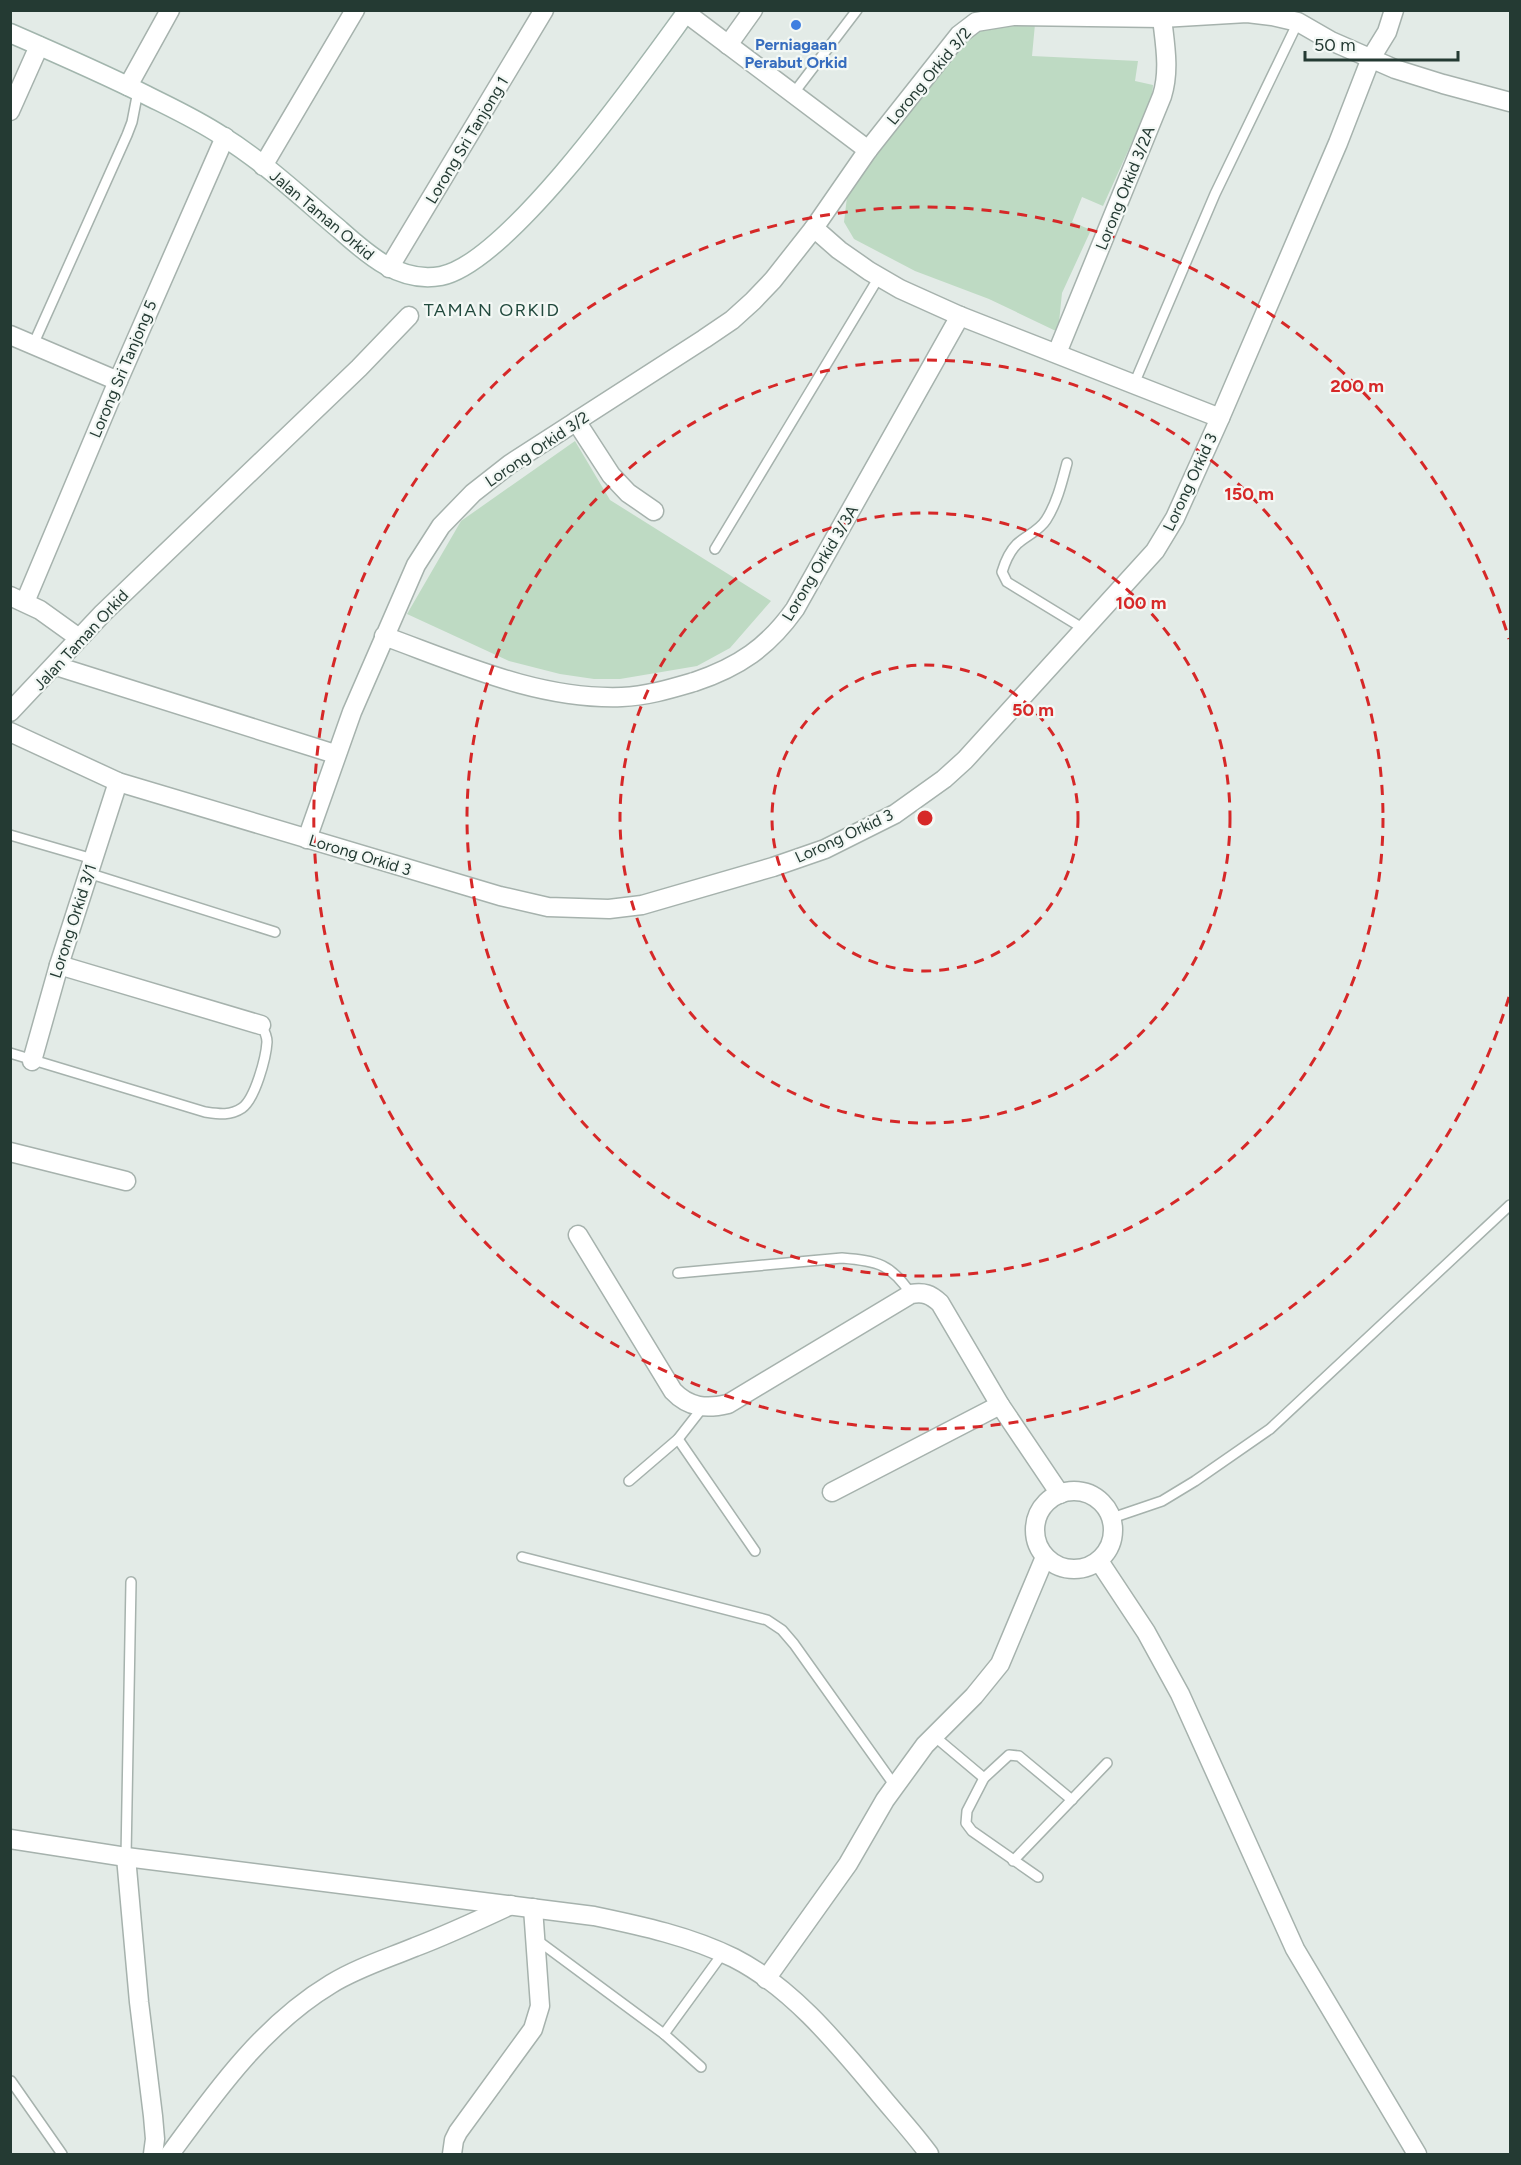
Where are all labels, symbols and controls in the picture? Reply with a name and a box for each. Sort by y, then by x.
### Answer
marker: Perniagaan Perabut Orkid [789,18,803,32]
street label: Lorong Orkid 3/2 [883,24,975,128]
scale bar [1305,24,1458,62]
text: 50 m [1314,34,1356,56]
place label: Perniagaan Perabut Orkid [745,35,847,72]
street label: Lorong Sri Tanjong 1 [422,73,512,207]
street label: Lorong Orkid 3/2A [1091,123,1159,253]
street label: Jalan Taman Orkid [266,166,378,264]
street label: Lorong Sri Tanjong 5 [85,297,161,441]
district label: TAMAN ORKID [424,299,560,321]
text: 200 m [1330,375,1384,397]
street label: Lorong Orkid 3/2 [482,407,592,491]
street label: Lorong Orkid 3 [1159,430,1221,534]
text: 150 m [1224,483,1274,505]
street label: Lorong Orkid 3/3A [778,502,862,624]
street label: Jalan Taman Orkid [30,586,132,694]
text: 100 m [1116,592,1166,614]
text: 50 m [1012,699,1054,721]
street label: Lorong Orkid 3 [792,805,896,867]
centre of rings [915,808,935,828]
street label: Lorong Orkid 3 [307,830,413,880]
street label: Lorong Orkid 3/1 [46,862,100,980]

